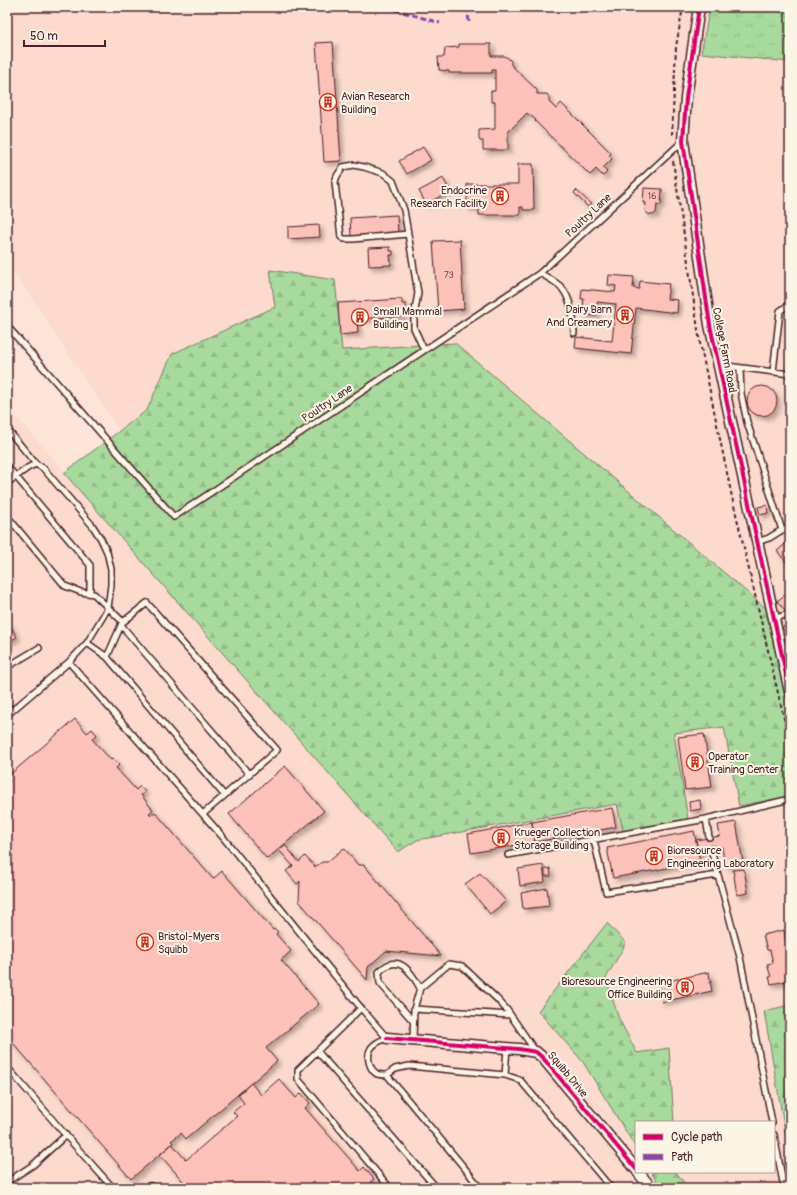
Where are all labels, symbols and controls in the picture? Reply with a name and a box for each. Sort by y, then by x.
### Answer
scale bar [24,22,105,48]
text: 50 m [30,29,58,44]
place label: Avian Research Building [341,90,410,116]
building icon: Avian Research Building [318,92,338,112]
place label: Endocrine Research Facility [410,184,488,210]
building icon: Endocrine Research Facility [490,186,510,206]
street label: Poultry Lane [563,190,614,240]
house number: 16 [648,191,656,202]
house number: 73 [444,270,454,281]
place label: Dairy Barn And Creamery [546,303,612,329]
place label: Small Mammal Building [373,305,442,331]
building icon: Dairy Barn And Creamery [615,305,635,325]
street label: College Farm Road [710,306,739,394]
building icon: Small Mammal Building [350,307,370,327]
street label: Poultry Lane [300,381,356,425]
place label: Operator Training Center [708,750,779,776]
building icon: Operator Training Center [685,752,705,772]
place label: Krueger Collection Storage Building [514,826,600,852]
building icon: Krueger Collection Storage Building [491,828,511,848]
place label: Bioresource Engineering Laboratory [667,844,774,870]
building icon: Bioresource Engineering Laboratory [644,846,664,866]
place label: Bristol-Myers Squibb [158,930,220,956]
building icon: Bristol-Myers Squibb [135,932,155,952]
place label: Bioresource Engineering Office Building [561,975,672,1001]
building icon: Bioresource Engineering Office Building [675,977,695,997]
street label: Squibb Drive [545,1049,591,1100]
legend [635,1121,775,1173]
text: Cycle path [671,1130,723,1145]
text: Path [671,1150,693,1165]

